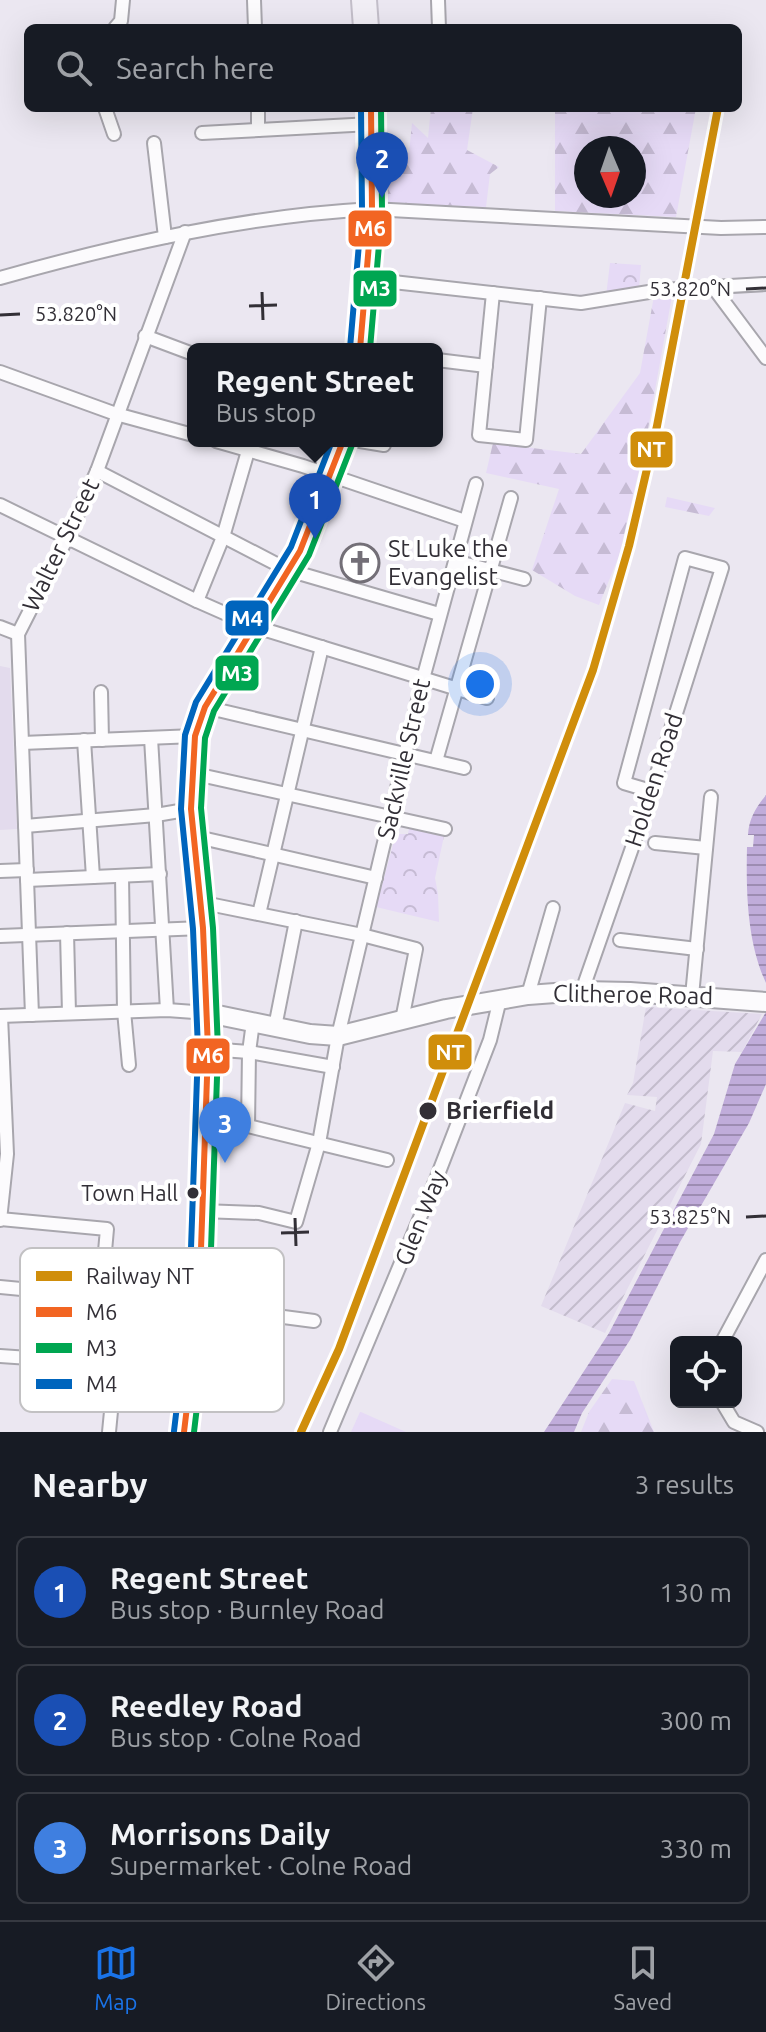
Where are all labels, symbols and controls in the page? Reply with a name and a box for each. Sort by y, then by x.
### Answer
search box [24,24,742,112]
icon: search [52,46,96,90]
text: Search here [116,51,275,85]
pin: 2 [356,132,408,198]
north arrow [574,136,646,208]
line badge: M6 [347,209,393,248]
text: M6 [354,215,386,240]
line badge: M3 [352,269,398,308]
text: M3 [359,275,391,300]
text: 53.820°N [649,277,731,300]
text: 53.820°N [35,302,117,325]
popup [187,343,443,447]
text: Regent Street [216,364,414,398]
text: Bus stop [216,398,316,427]
line badge: NT [629,430,674,469]
text: NT [636,436,666,461]
street label: Walter Street [17,473,105,616]
pin: 1 [289,473,341,539]
place label: St Luke the Evangelist [388,535,508,590]
church icon: St Luke the Evangelist [339,542,381,584]
line badge: M4 [224,599,270,637]
text: M4 [231,605,263,630]
line badge: M3 [214,654,260,692]
text: M3 [221,660,253,685]
your location [460,664,500,704]
street label: Sackville Street [372,675,435,842]
street label: Holden Road [619,710,688,850]
street label: Clitheroe Road [553,980,713,1009]
line badge: NT [427,1033,473,1071]
line badge: M6 [185,1037,231,1075]
text: NT [435,1039,465,1064]
text: M6 [192,1042,224,1067]
pin: 3 [199,1097,251,1163]
place label: Brierfield [446,1097,554,1124]
marker: Brierfield [417,1100,439,1122]
street label: Glen Way [389,1166,452,1269]
place label: Town Hall [81,1180,178,1205]
marker: Town Hall [185,1185,201,1201]
text: 53.825°N [649,1205,731,1228]
legend [20,1248,284,1412]
text: Railway NT [86,1263,194,1288]
text: M6 [86,1299,118,1324]
text: M3 [86,1335,118,1360]
map controls [670,1336,742,1408]
button: locate [670,1336,742,1408]
text: M4 [86,1371,118,1396]
text: Nearby [32,1465,147,1503]
text: 3 results [635,1470,734,1499]
text: Regent Street [110,1561,308,1595]
text: 1 [53,1578,67,1607]
text: 130 m [660,1578,732,1607]
text: Bus stop · Burnley Road [110,1595,384,1624]
text: Reedley Road [110,1689,302,1723]
text: 2 [53,1706,67,1735]
text: 300 m [660,1706,732,1735]
text: Bus stop · Colne Road [110,1723,362,1752]
text: Morrisons Daily [110,1817,330,1851]
text: 3 [53,1834,67,1863]
text: 330 m [660,1834,732,1863]
text: Supermarket · Colne Road [110,1851,412,1880]
tab: Map [94,1941,138,2014]
tab: Directions [325,1941,426,2014]
tab: Saved [614,1941,672,2014]

